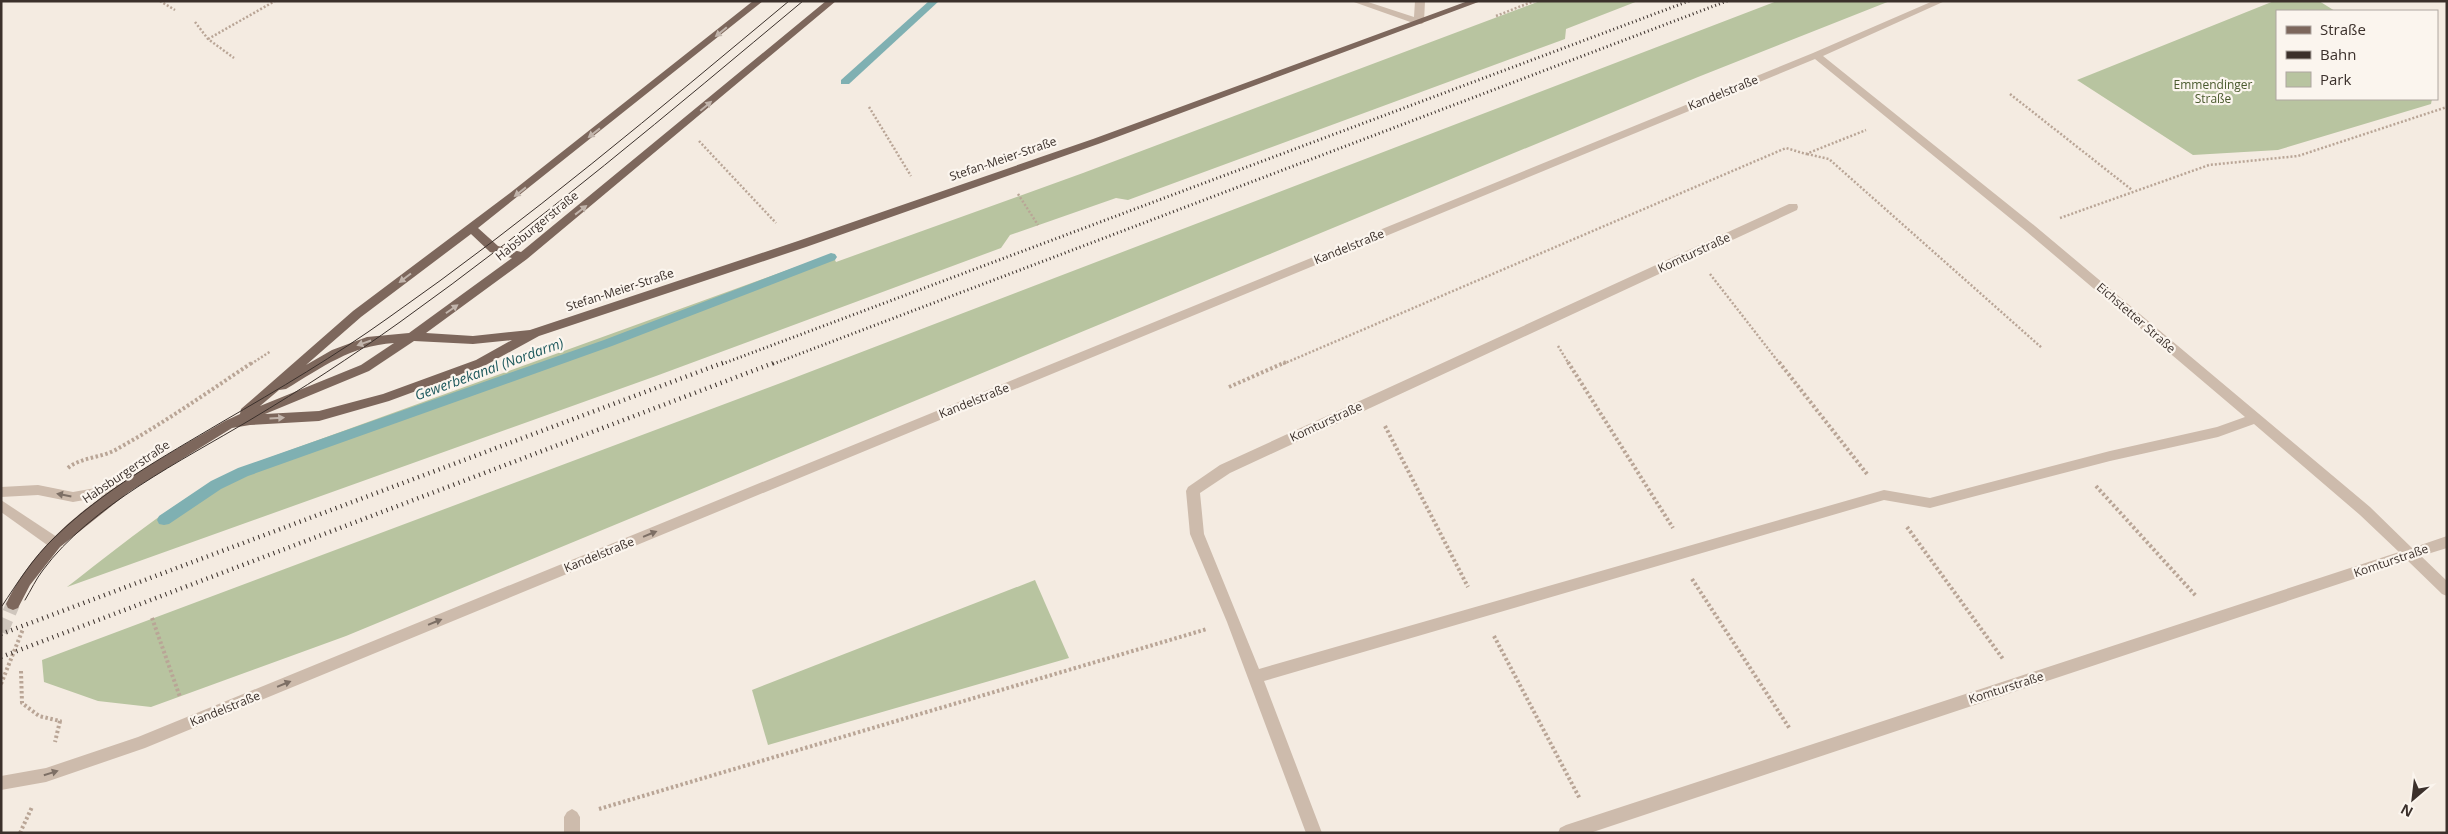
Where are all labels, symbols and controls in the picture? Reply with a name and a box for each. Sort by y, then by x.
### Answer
legend [2276,10,2438,100]
text: Straße [2320,19,2366,39]
one-way arrow [715,26,728,37]
text: Bahn [2320,44,2356,64]
text: Park [2320,69,2351,89]
street label: Kandelstraße [1685,71,1761,114]
park label: Emmendinger Straße [2174,76,2253,107]
one-way arrow [699,100,712,111]
one-way arrow [588,128,601,139]
street label: Stefan-Meier-Straße [947,132,1059,185]
one-way arrow [514,186,527,197]
street label: Habsburgerstraße [492,187,582,264]
one-way arrow [574,204,587,215]
street label: Kandelstraße [1311,225,1387,268]
street label: Komturstraße [1655,228,1733,277]
street label: Stefan-Meier-Straße [564,264,676,315]
one-way arrow [399,273,412,284]
street label: Eichstetter Straße [2093,279,2180,357]
one-way arrow [445,304,459,314]
water label: Gewerbekanal (Nordarm) [412,333,566,404]
one-way arrow [356,339,371,347]
street label: Kandelstraße [936,379,1012,422]
street label: Komturstraße [1287,397,1365,446]
one-way arrow [270,414,286,422]
street label: Habsburgerstraße [79,436,173,507]
one-way arrow [56,491,71,499]
one-way arrow [643,530,658,538]
street label: Kandelstraße [561,533,637,576]
street label: Komturstraße [2351,540,2431,581]
one-way arrow [428,618,442,626]
street label: Komturstraße [1966,667,2046,708]
one-way arrow [277,680,292,687]
street label: Kandelstraße [187,687,263,730]
one-way arrow [44,769,59,777]
north arrow [2388,774,2438,824]
text: N [2397,800,2416,822]

